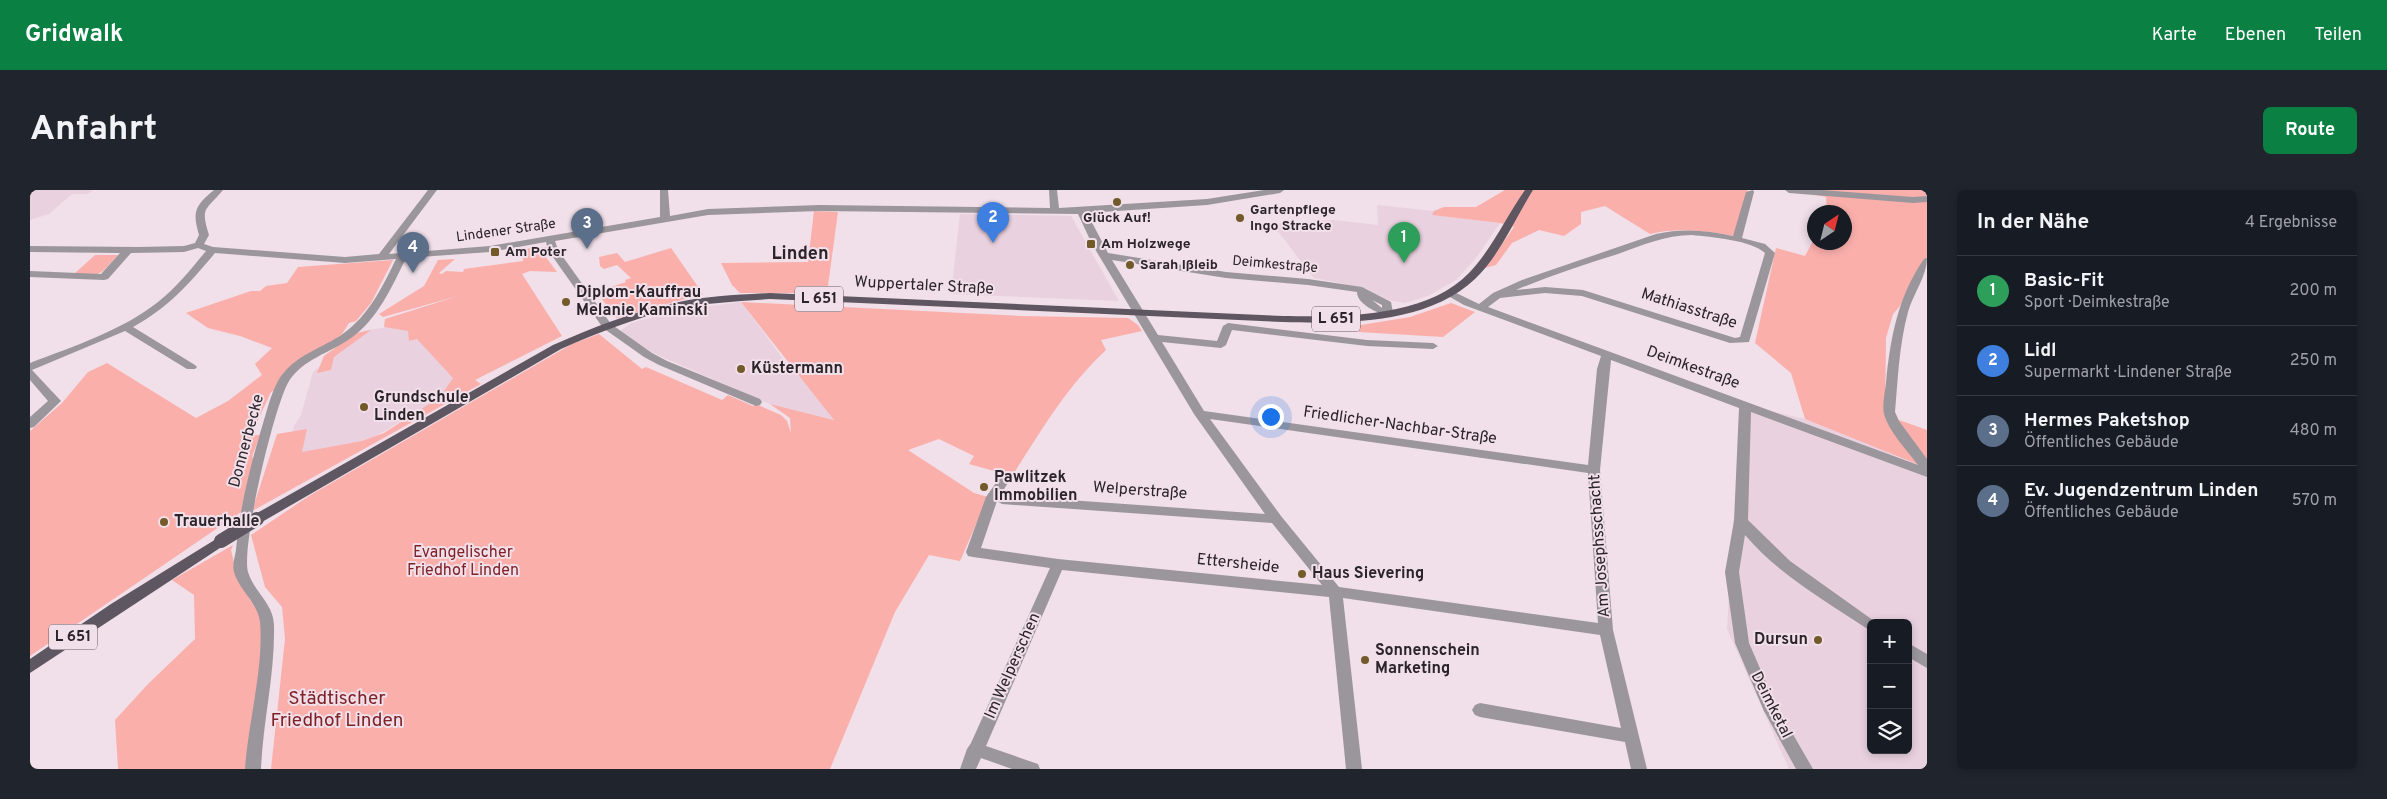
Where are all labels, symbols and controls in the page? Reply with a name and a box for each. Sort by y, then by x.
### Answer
text: Gridwalk [25,20,123,50]
text: Karte [2152,24,2197,47]
text: Ebenen [2225,24,2286,47]
text: Teilen [2314,24,2362,47]
button: Route [2263,107,2357,154]
text: Anfahrt [30,108,157,152]
marker: Glück Auf! [1111,196,1123,208]
pin: 2 [977,202,1009,243]
place label: Gartenpflege Ingo Stracke [1250,202,1336,235]
north arrow [1807,205,1852,250]
pin: 3 [571,208,603,249]
text: In der Nähe [1977,209,2089,236]
place label: Glück Auf! [1083,210,1151,227]
marker: Gartenpflege Ingo Stracke [1234,212,1246,224]
text: 4 Ergebnisse [2245,213,2337,233]
street label: Lindener Straße [455,216,557,246]
pin: 1 [1388,222,1420,263]
pin: 4 [397,232,429,273]
place label: Am Holzwege [1101,236,1191,253]
marker: Am Holzwege [1085,238,1097,250]
district label: Linden [771,243,829,266]
place label: Am Poter [505,244,567,261]
marker: Am Poter [489,246,501,258]
street label: Deimkestraße [1232,253,1318,277]
place label: Sarah Ißleib [1140,257,1218,274]
marker: Sarah Ißleib [1124,259,1136,271]
text: Basic-Fit [2024,269,2104,293]
street label: Wuppertaler Straße [854,272,994,300]
text: 1 [1990,281,1996,301]
text: 200 m [2289,281,2337,301]
place label: Diplom-Kauffrau Melanie Kaminski [576,283,708,321]
street label: Mathiasstraße [1638,284,1740,334]
road number: L 651 [795,286,843,312]
text: Sport · Deimkestraße [2024,293,2170,313]
marker: Diplom-Kauffrau Melanie Kaminski [560,296,572,308]
road number: L 651 [1312,306,1360,332]
text: Lidl [2024,339,2057,363]
street label: Deimkestraße [1644,342,1742,394]
text: 2 [1988,351,1998,371]
text: 250 m [2290,351,2337,371]
place label: Küstermann [751,359,843,379]
marker: Küstermann [735,363,747,375]
text: Supermarkt · Lindener Straße [2024,363,2232,383]
place label: Grundschule Linden [374,388,469,426]
street label: Donnerbecke [225,392,269,490]
marker: Grundschule Linden [358,401,370,413]
street label: Friedlicher-Nachbar-Straße [1302,403,1498,449]
your location [1258,404,1284,430]
text: Hermes Paketshop [2024,409,2190,433]
text: 3 [1988,421,1998,441]
text: 480 m [2290,421,2337,441]
text: Öffentliches Gebäude [2024,433,2179,453]
place label: Pawlitzek Immobilien [994,468,1077,506]
street label: Am Josephsschacht [1585,474,1615,618]
street label: Welperstraße [1092,478,1188,504]
text: Ev. Jugendzentrum Linden [2024,479,2259,503]
marker: Pawlitzek Immobilien [978,481,990,493]
text: 4 [1988,491,1998,511]
text: 570 m [2292,491,2337,511]
text: Öffentliches Gebäude [2024,503,2179,523]
place label: Trauerhalle [174,512,260,532]
marker: Trauerhalle [158,516,170,528]
park label: Evangelischer Friedhof Linden [407,543,519,581]
street label: Ettersheide [1196,550,1280,578]
place label: Haus Sievering [1312,564,1424,584]
marker: Haus Sievering [1296,568,1308,580]
street label: Im Welperschen [981,610,1045,722]
map controls [1867,619,1912,754]
button: + [1867,619,1912,664]
road number: L 651 [49,624,97,650]
place label: Dursun [1754,630,1808,650]
marker: Dursun [1812,634,1824,646]
place label: Sonnenschein Marketing [1375,641,1480,679]
marker: Sonnenschein Marketing [1359,654,1371,666]
button: − [1867,664,1912,709]
street label: Deimketal [1746,668,1796,742]
park label: Städtischer Friedhof Linden [270,687,404,733]
button: layers [1867,709,1912,754]

